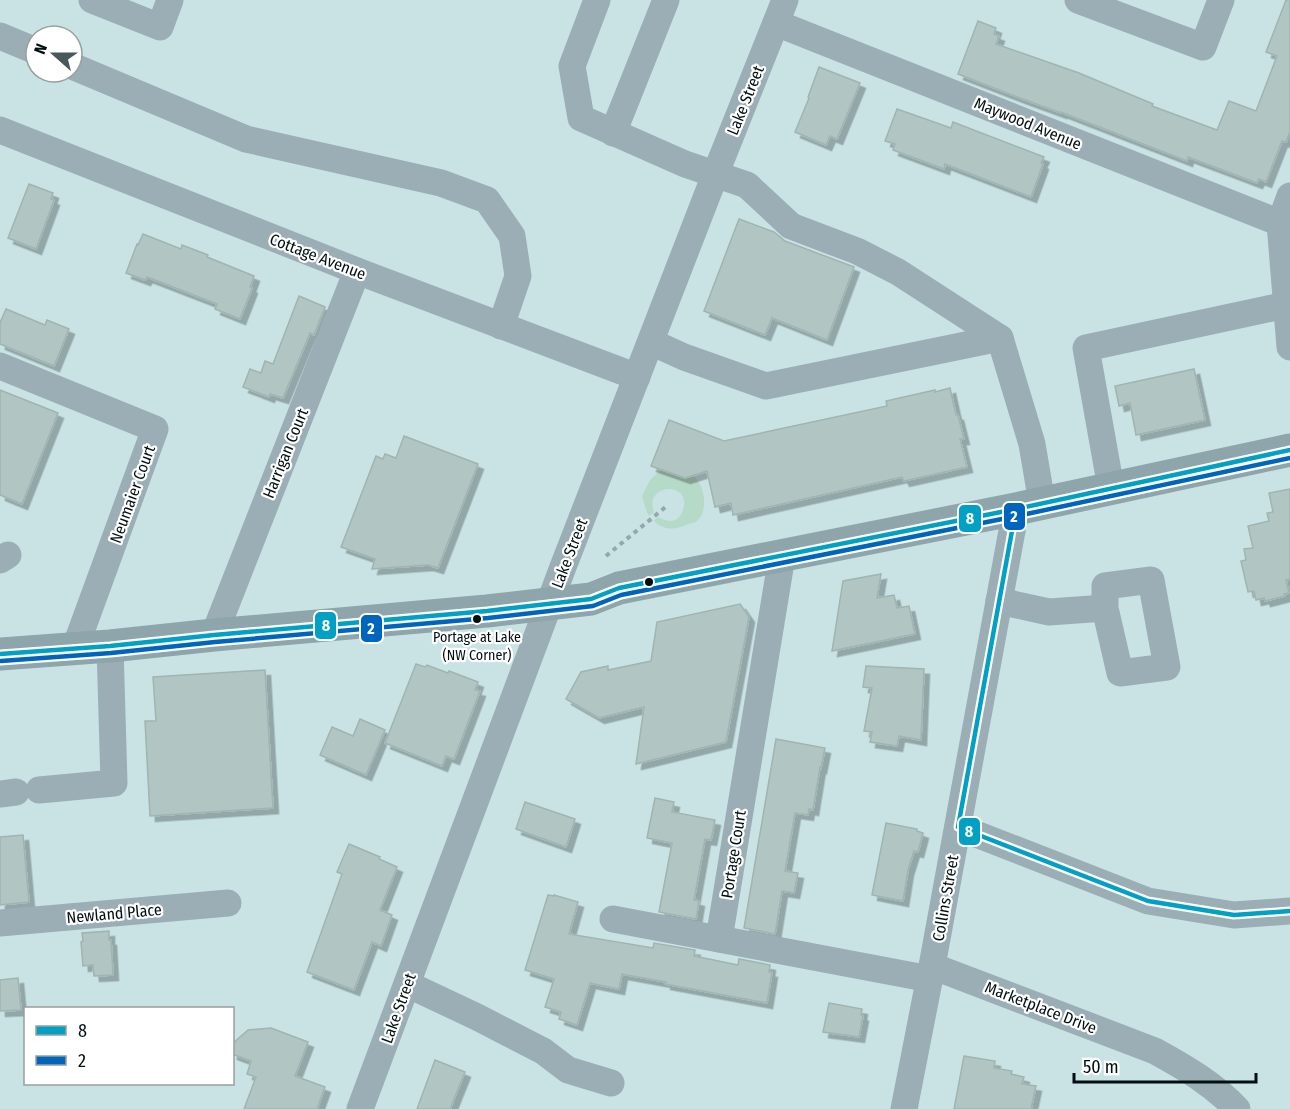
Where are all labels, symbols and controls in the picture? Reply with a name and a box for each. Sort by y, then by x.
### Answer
north arrow [24,24,84,84]
text: N [30,41,51,57]
street label: Lake Street [723,62,768,138]
street label: Maywood Avenue [971,93,1084,154]
street label: Cottage Avenue [267,229,369,284]
street label: Harrigan Court [259,405,312,501]
street label: Neumaier Court [106,442,159,546]
line badge: 2 [1003,502,1026,531]
line badge: 8 [958,504,982,533]
text: 2 [1009,507,1018,526]
text: 8 [966,509,975,528]
street label: Lake Street [547,515,592,591]
unlabelled marker [643,576,655,588]
line badge: 8 [314,611,337,640]
marker: Portage at Lake (NW Corner) [471,613,483,625]
line badge: 2 [360,614,383,643]
text: 8 [322,616,331,635]
text: 2 [366,619,375,638]
place label: Portage at Lake (NW Corner) [433,629,521,664]
street label: Portage Court [717,808,750,900]
line badge: 8 [958,817,981,846]
text: 8 [965,822,974,841]
street label: Collins Street [929,853,963,943]
street label: Newland Place [66,900,163,927]
street label: Lake Street [377,970,420,1046]
street label: Marketplace Drive [982,977,1099,1037]
legend [24,1007,234,1085]
text: 8 [78,1020,87,1042]
scale bar [1074,1046,1256,1084]
text: 2 [78,1050,86,1072]
text: 50 m [1083,1056,1119,1078]

